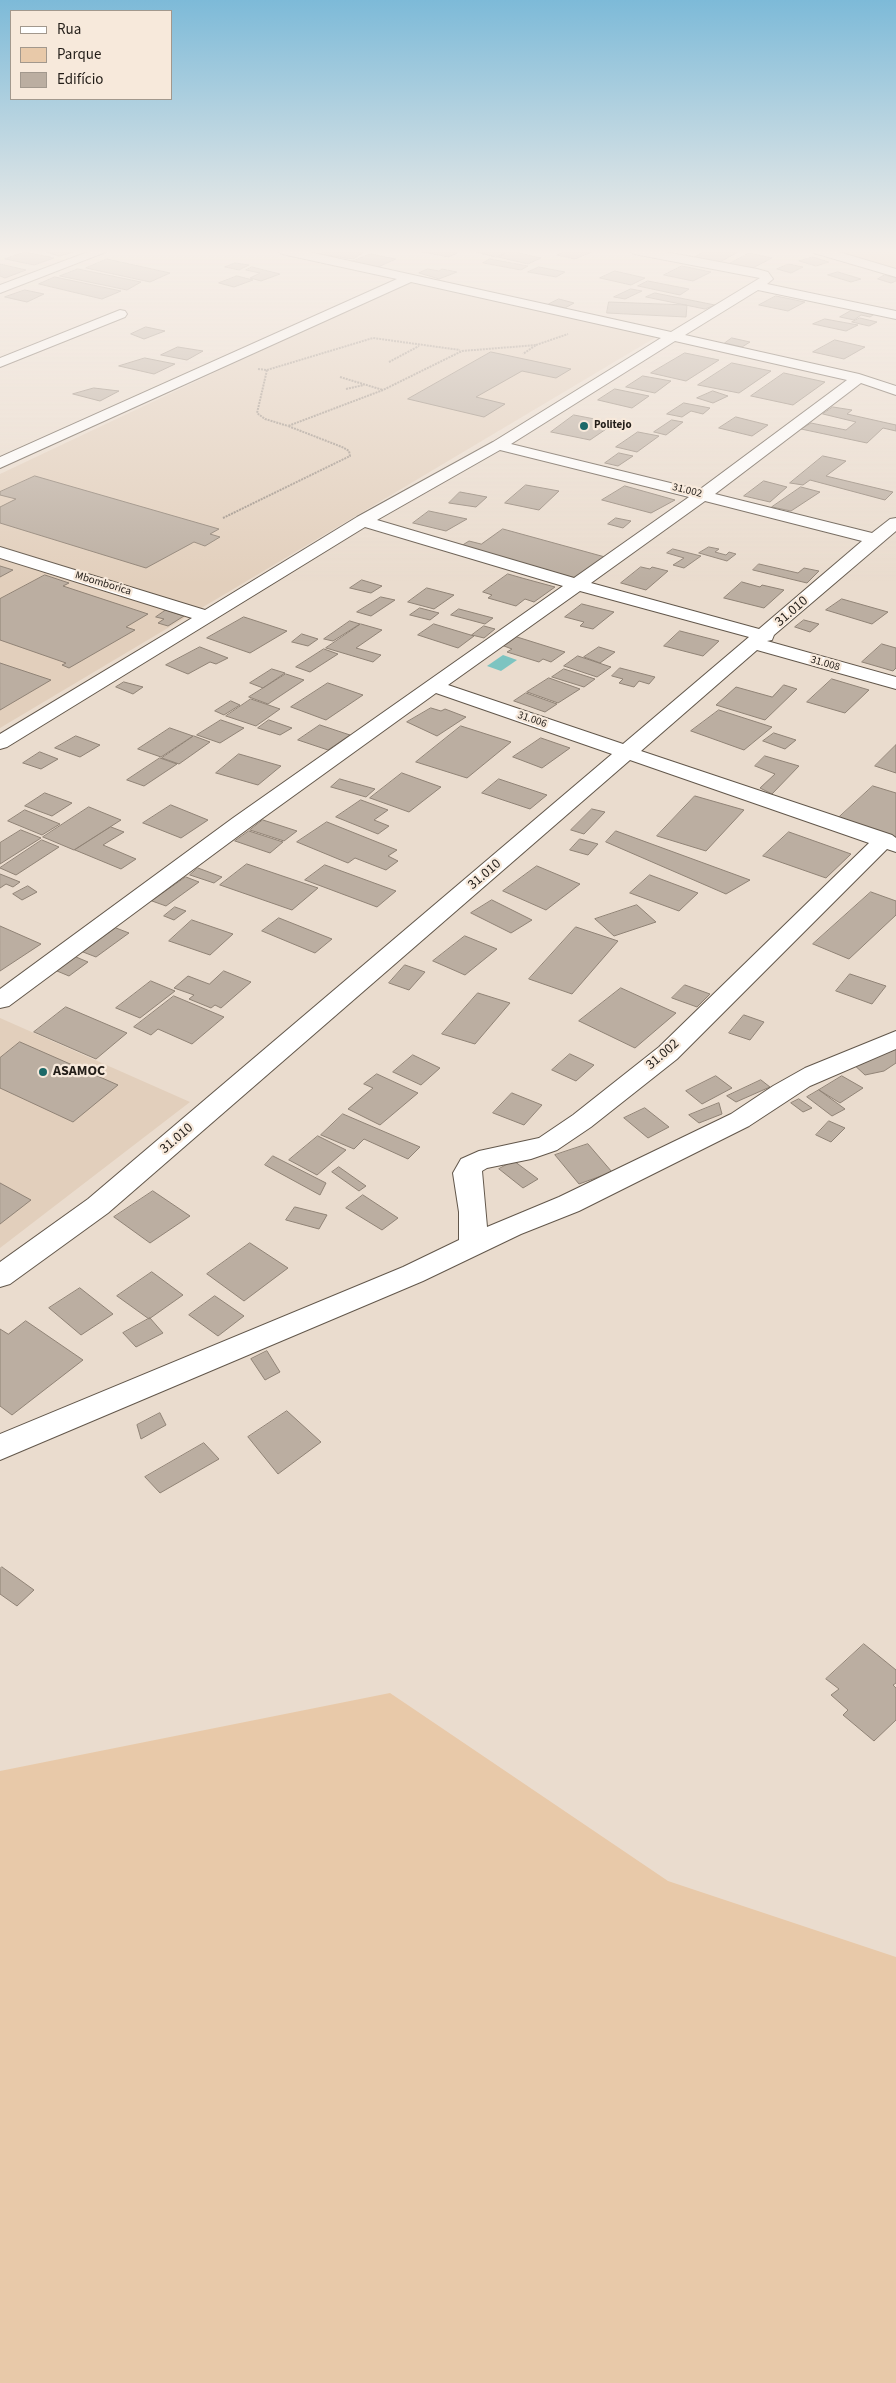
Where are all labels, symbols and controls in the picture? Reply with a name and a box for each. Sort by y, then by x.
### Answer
legend [10,10,172,100]
text: Rua [57,19,81,40]
text: Parque [57,44,101,65]
text: Edifício [57,69,104,90]
place label: Politejo [594,419,631,433]
marker: Politejo [578,420,590,432]
street label: 31.002 [671,481,703,501]
street label: Mbomborica [73,569,133,599]
street label: 31.010 [772,593,812,631]
street label: 31.008 [809,654,841,674]
street label: 31.006 [516,709,548,731]
street label: 31.010 [465,856,505,894]
street label: 31.002 [643,1036,683,1074]
place label: ASAMOC [53,1064,105,1080]
marker: ASAMOC [37,1066,49,1078]
street label: 31.010 [157,1120,197,1158]

